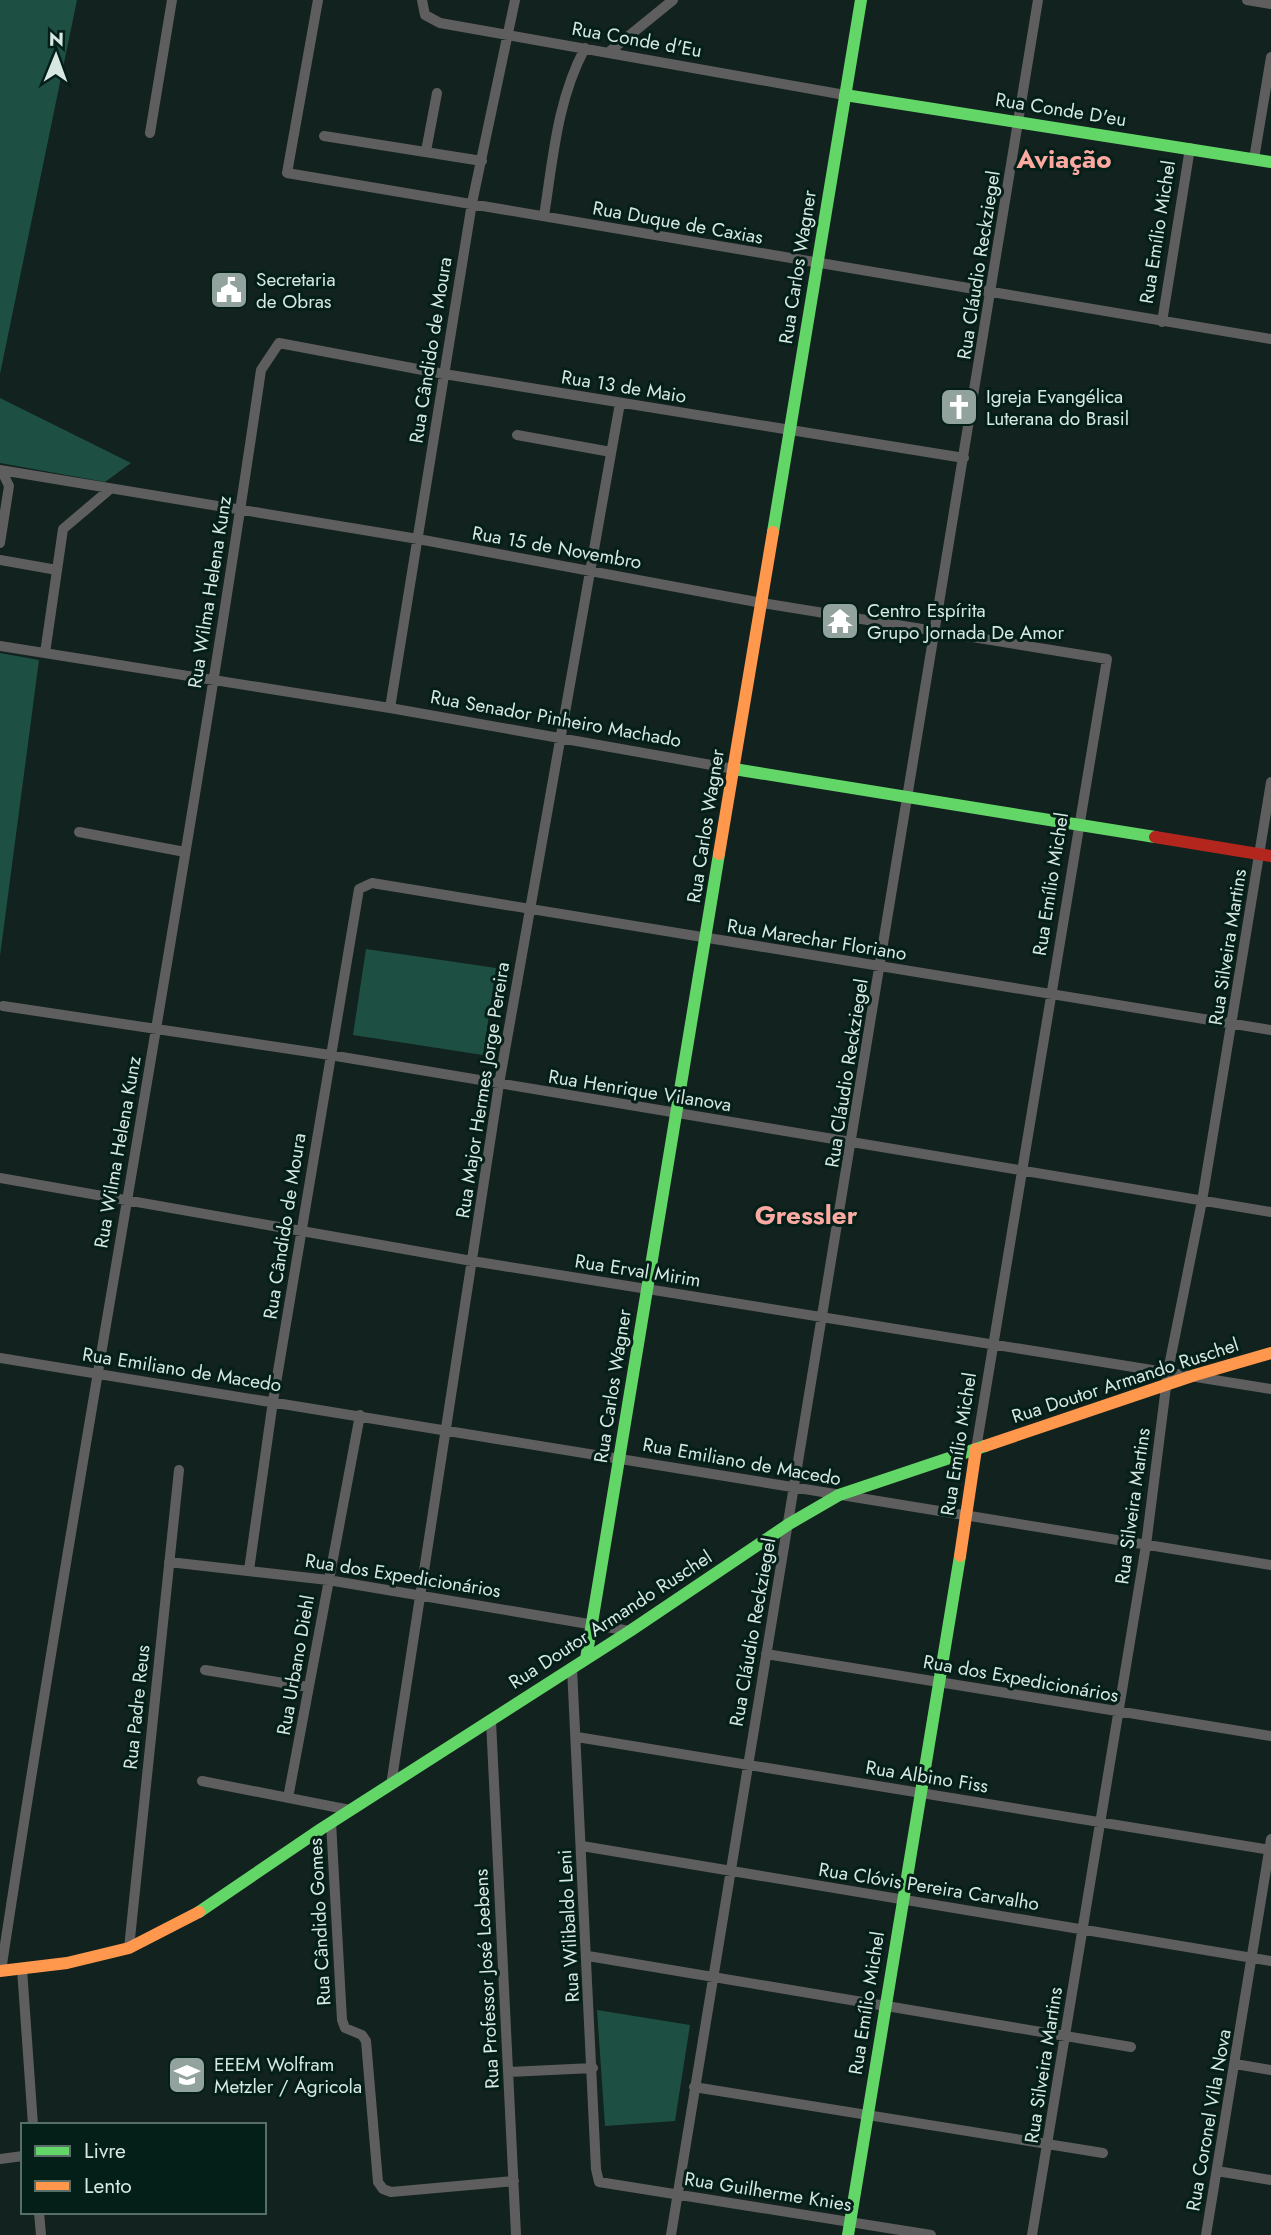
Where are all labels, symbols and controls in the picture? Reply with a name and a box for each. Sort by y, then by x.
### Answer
street label: Rua Conde d'Eu [570,15,704,64]
north arrow [21,21,91,91]
text: N [49,26,64,53]
street label: Rua Conde D'eu [993,86,1128,133]
district label: Aviação [1015,140,1112,178]
street label: Rua Emílio Michel [1133,159,1182,306]
street label: Rua Cláudio Reckziegel [950,169,1007,361]
street label: Rua Carlos Wagner [772,188,823,346]
street label: Rua Duque de Caxias [590,194,766,251]
street label: Rua Cândido de Moura [402,255,459,445]
place label: Secretaria de Obras [256,266,336,315]
public building icon: Secretaria de Obras [208,269,250,311]
street label: Rua 13 de Maio [559,363,688,410]
place label: Igreja Evangélica Luterana do Brasil [986,383,1129,432]
church icon: Igreja Evangélica Luterana do Brasil [938,386,980,428]
street label: Rua Wilma Helena Kunz [181,494,238,690]
street label: Rua 15 de Novembro [470,519,644,576]
place label: Centro Espírita Grupo Jornada De Amor [867,597,1064,646]
temple icon: Centro Espírita Grupo Jornada De Amor [819,600,861,642]
street label: Rua Senador Pinheiro Machado [428,683,684,754]
street label: Rua Carlos Wagner [680,747,731,905]
street label: Rua Emílio Michel [1026,811,1075,958]
street label: Rua Silveira Martins [1202,867,1253,1027]
street label: Rua Marechar Floriano [725,912,909,967]
street label: Rua Major Hermes Jorge Pereira [449,960,516,1220]
street label: Rua Cláudio Reckziegel [818,977,875,1169]
street label: Rua Wilma Helena Kunz [87,1054,148,1250]
street label: Rua Henrique Vilanova [546,1063,733,1118]
street label: Rua Cândido de Moura [256,1131,313,1321]
district label: Gressler [755,1196,858,1234]
street label: Rua Erval Mirim [573,1247,703,1294]
street label: Rua Carlos Wagner [587,1307,638,1465]
street label: Rua Doutor Armando Ruschel [1008,1331,1242,1430]
street label: Rua Emiliano de Macedo [81,1340,283,1399]
street label: Rua Emílio Michel [934,1371,983,1518]
street label: Rua Silveira Martins [1108,1426,1157,1586]
street label: Rua Emiliano de Macedo [641,1431,843,1492]
street label: Rua Cláudio Reckziegel [723,1536,782,1728]
street label: Rua Doutor Armando Ruschel [503,1543,717,1695]
street label: Rua dos Expedicionários [303,1547,503,1604]
street label: Rua Urbano Diehl [270,1593,321,1737]
street label: Rua Padre Reus [117,1643,156,1771]
street label: Rua dos Expedicionários [921,1648,1121,1709]
street label: Rua Albino Fiss [864,1753,991,1800]
street label: Rua Cândido Gomes [302,1837,337,2006]
street label: Rua Wilibaldo Leni [551,1849,586,2003]
street label: Rua Clóvis Pereira Carvalho [817,1856,1041,1917]
street label: Rua Professor José Loebens [467,1868,506,2090]
street label: Rua Emílio Michel [842,1930,891,2077]
street label: Rua Silveira Martins [1018,1985,1069,2145]
street label: Rua Coronel Vila Nova [1179,2027,1238,2213]
place label: EEEM Wolfram Metzler / Agricola [214,2051,362,2100]
school or university icon: EEEM Wolfram Metzler / Agricola [166,2054,208,2096]
legend [21,2123,266,2214]
text: Livre [84,2136,126,2166]
street label: Rua Guilherme Knies [682,2165,854,2218]
text: Lento [84,2171,132,2201]

